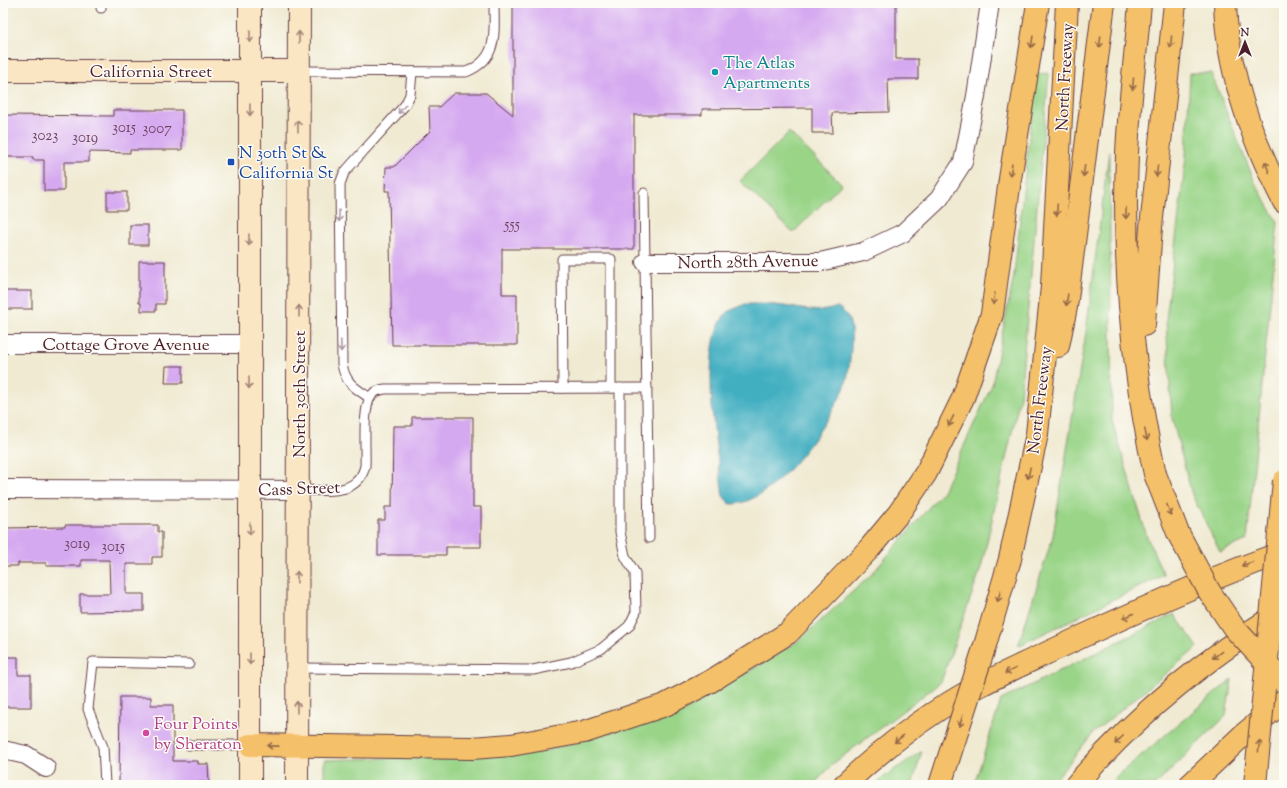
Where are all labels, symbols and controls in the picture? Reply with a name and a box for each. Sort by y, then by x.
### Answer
street label: North Freeway [1051,22,1081,132]
north arrow [1225,22,1265,62]
text: N [1240,25,1250,41]
one-way arrow [246,30,254,43]
one-way arrow [295,31,303,44]
one-way arrow [1028,35,1036,48]
one-way arrow [1096,35,1103,48]
one-way arrow [1167,35,1174,48]
place label: The Atlas Apartments [723,52,810,96]
street label: California Street [90,61,212,85]
marker: The Atlas Apartments [710,67,720,77]
one-way arrow [1129,77,1136,90]
one-way arrow [246,103,254,116]
one-way arrow [397,103,406,114]
house number: 3015 [112,118,136,139]
house number: 3007 [142,119,172,140]
one-way arrow [294,120,302,133]
house number: 3023 [32,126,58,147]
house number: 3019 [72,128,98,149]
place label: N 30th St & California St [239,142,334,186]
marker: N 30th St & California St [226,157,236,167]
one-way arrow [1263,161,1270,173]
one-way arrow [1007,163,1015,176]
one-way arrow [1080,164,1087,177]
one-way arrow [1153,164,1161,177]
one-way arrow [1053,203,1060,216]
one-way arrow [1122,206,1130,219]
one-way arrow [335,209,343,222]
house number: 555 [503,215,520,236]
one-way arrow [245,233,253,246]
street label: North 28th Avenue [677,250,819,276]
one-way arrow [990,292,997,305]
one-way arrow [1064,293,1071,306]
one-way arrow [295,305,303,318]
street label: North 30th Street [289,330,313,458]
street label: Cottage Grove Avenue [42,334,210,358]
one-way arrow [337,339,345,352]
street label: North Freeway [1022,344,1060,455]
one-way arrow [245,376,253,389]
one-way arrow [947,415,954,427]
one-way arrow [1143,428,1151,441]
one-way arrow [1024,466,1032,479]
street label: Cass Street [258,477,341,503]
one-way arrow [1165,503,1173,515]
one-way arrow [246,522,254,535]
house number: 3019 [64,534,90,555]
house number: 3015 [101,537,125,558]
one-way arrow [1242,561,1254,569]
one-way arrow [293,571,301,584]
one-way arrow [995,590,1002,603]
one-way arrow [1122,613,1134,620]
one-way arrow [1212,651,1223,660]
one-way arrow [246,652,254,665]
one-way arrow [1004,668,1016,675]
one-way arrow [293,701,301,714]
place label: Four Points by Sheraton [154,713,242,757]
one-way arrow [957,714,964,727]
marker: Four Points by Sheraton [141,728,151,738]
one-way arrow [894,734,905,743]
one-way arrow [1114,735,1124,745]
one-way arrow [1255,740,1263,753]
one-way arrow [267,742,280,750]

